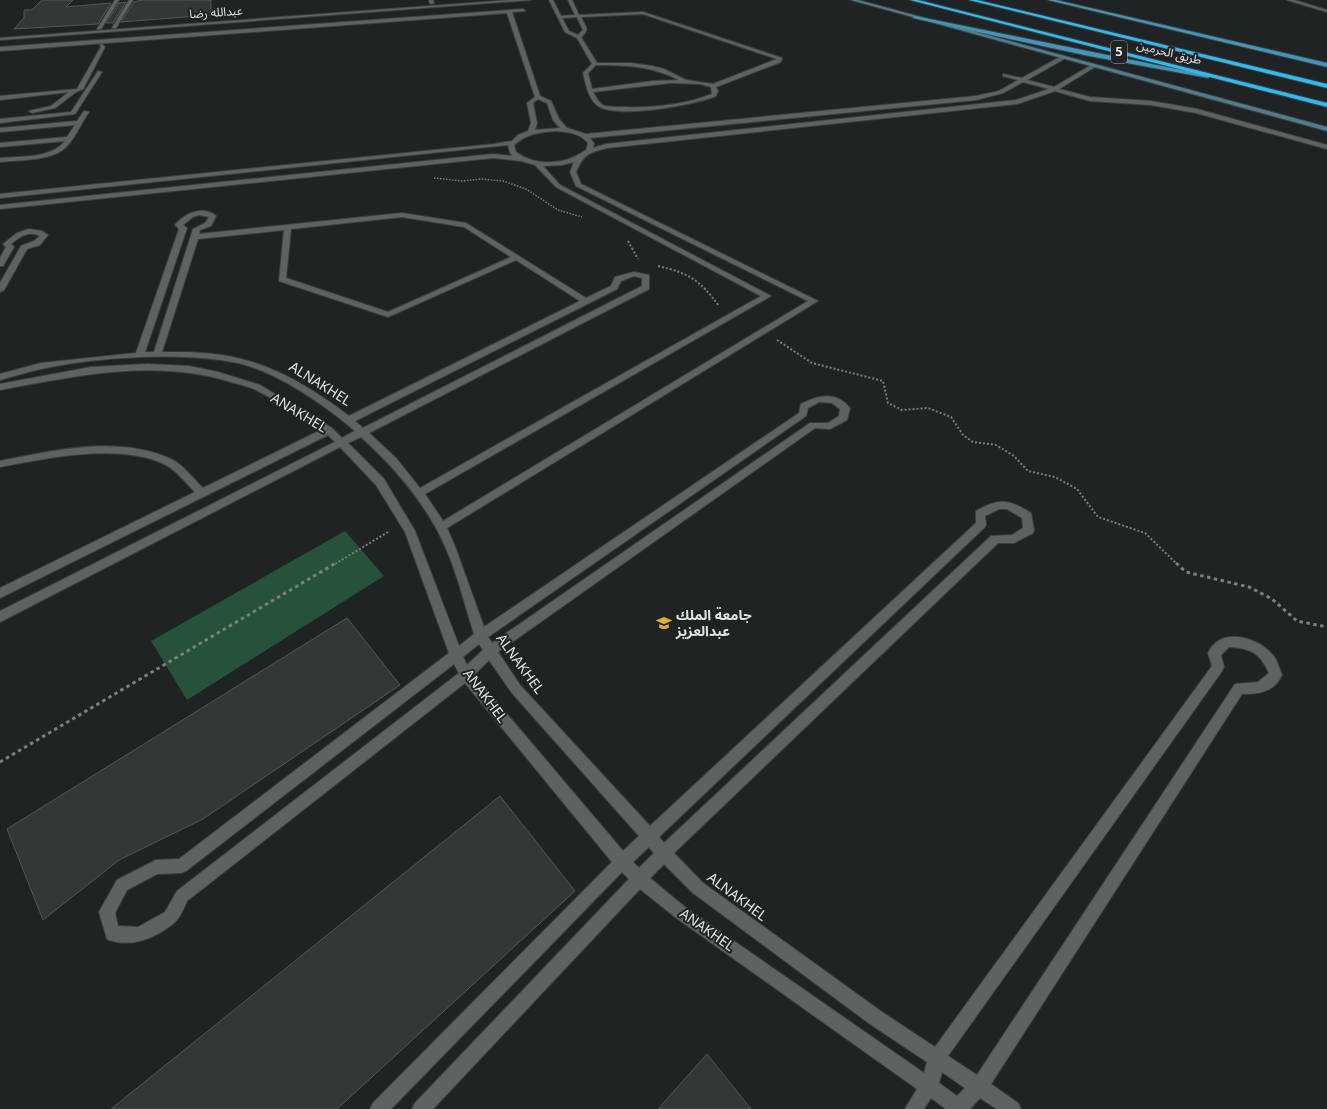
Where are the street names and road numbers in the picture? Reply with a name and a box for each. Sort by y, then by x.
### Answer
street label: عبدالله رضا [188,0,244,27]
street label: طريق الحرمين [1134,33,1204,73]
road number: 5 [1111,41,1127,63]
street label: ALNAKHEL [283,353,357,415]
street label: ANAKHEL [265,384,333,442]
street label: ALNAKHEL [488,627,552,701]
street label: ANAKHEL [455,662,515,730]
street label: ALNAKHEL [700,864,774,930]
street label: ANAKHEL [673,900,741,960]

